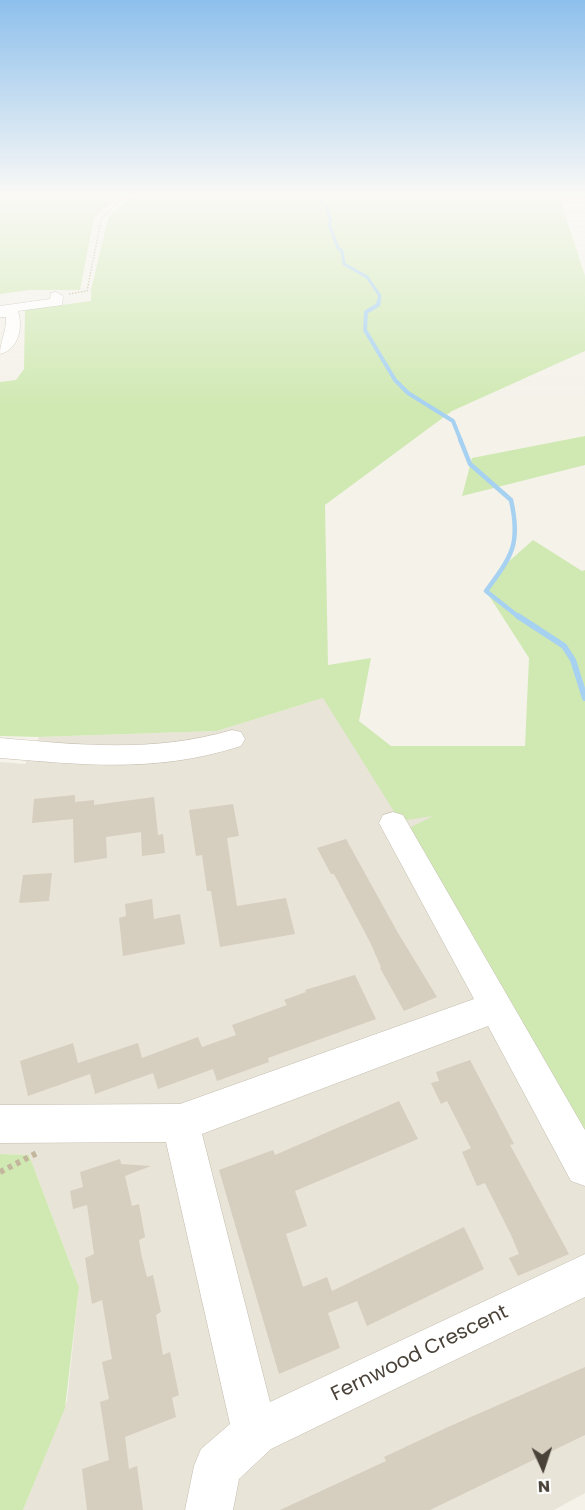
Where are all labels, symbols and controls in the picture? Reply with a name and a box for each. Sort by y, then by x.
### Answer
street label: Fernwood Crescent [328,1301,512,1407]
north arrow [513,1438,573,1498]
text: N [537,1475,551,1498]

